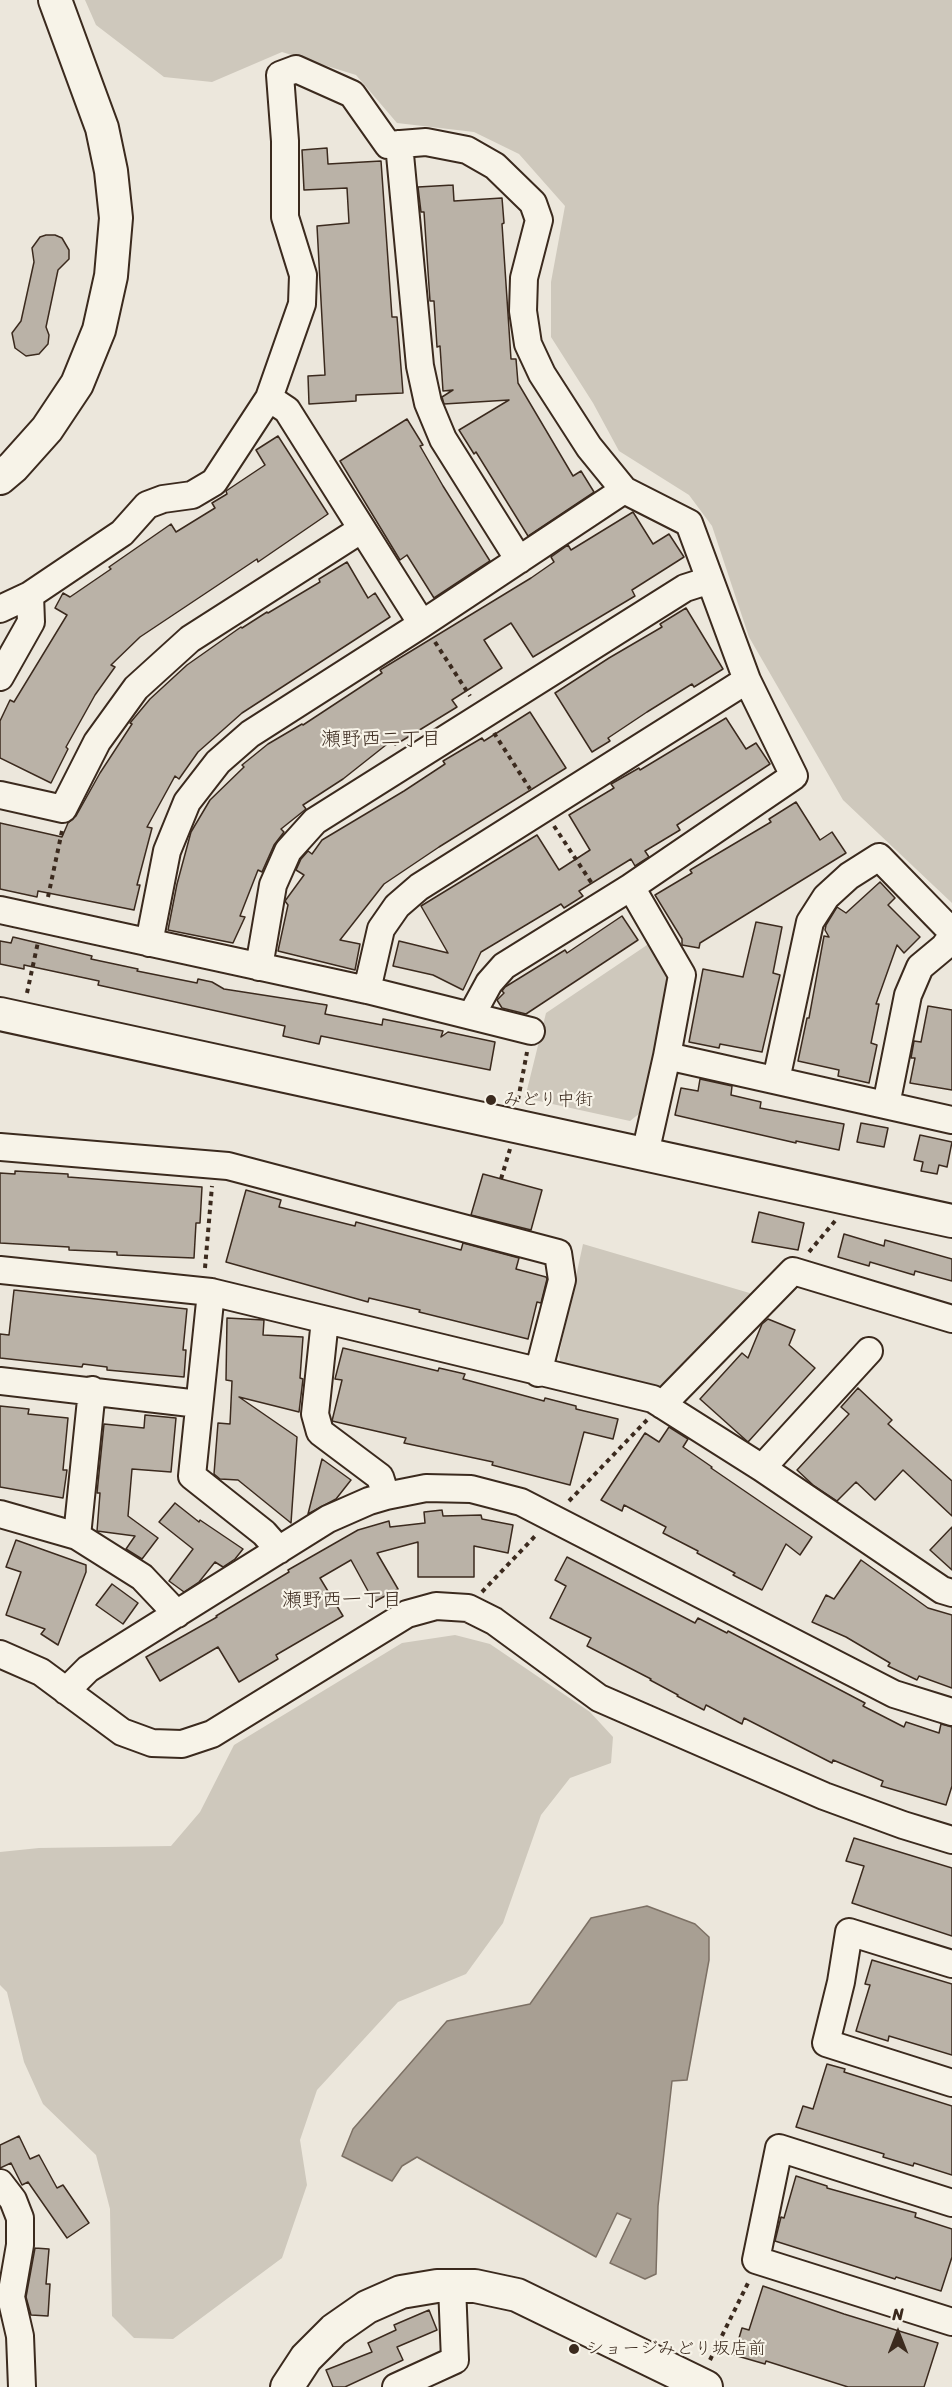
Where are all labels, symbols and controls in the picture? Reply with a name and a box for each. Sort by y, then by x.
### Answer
district label: 瀬野西二丁目 [321,728,441,752]
place label: みどり中街 [503,1089,593,1111]
marker: みどり中街 [484,1093,498,1107]
district label: 瀬野西一丁目 [282,1589,402,1613]
text: N [892,2300,904,2329]
north arrow [868,2303,928,2363]
place label: ショージみどり坂店前 [586,2338,766,2360]
marker: ショージみどり坂店前 [567,2342,581,2356]

